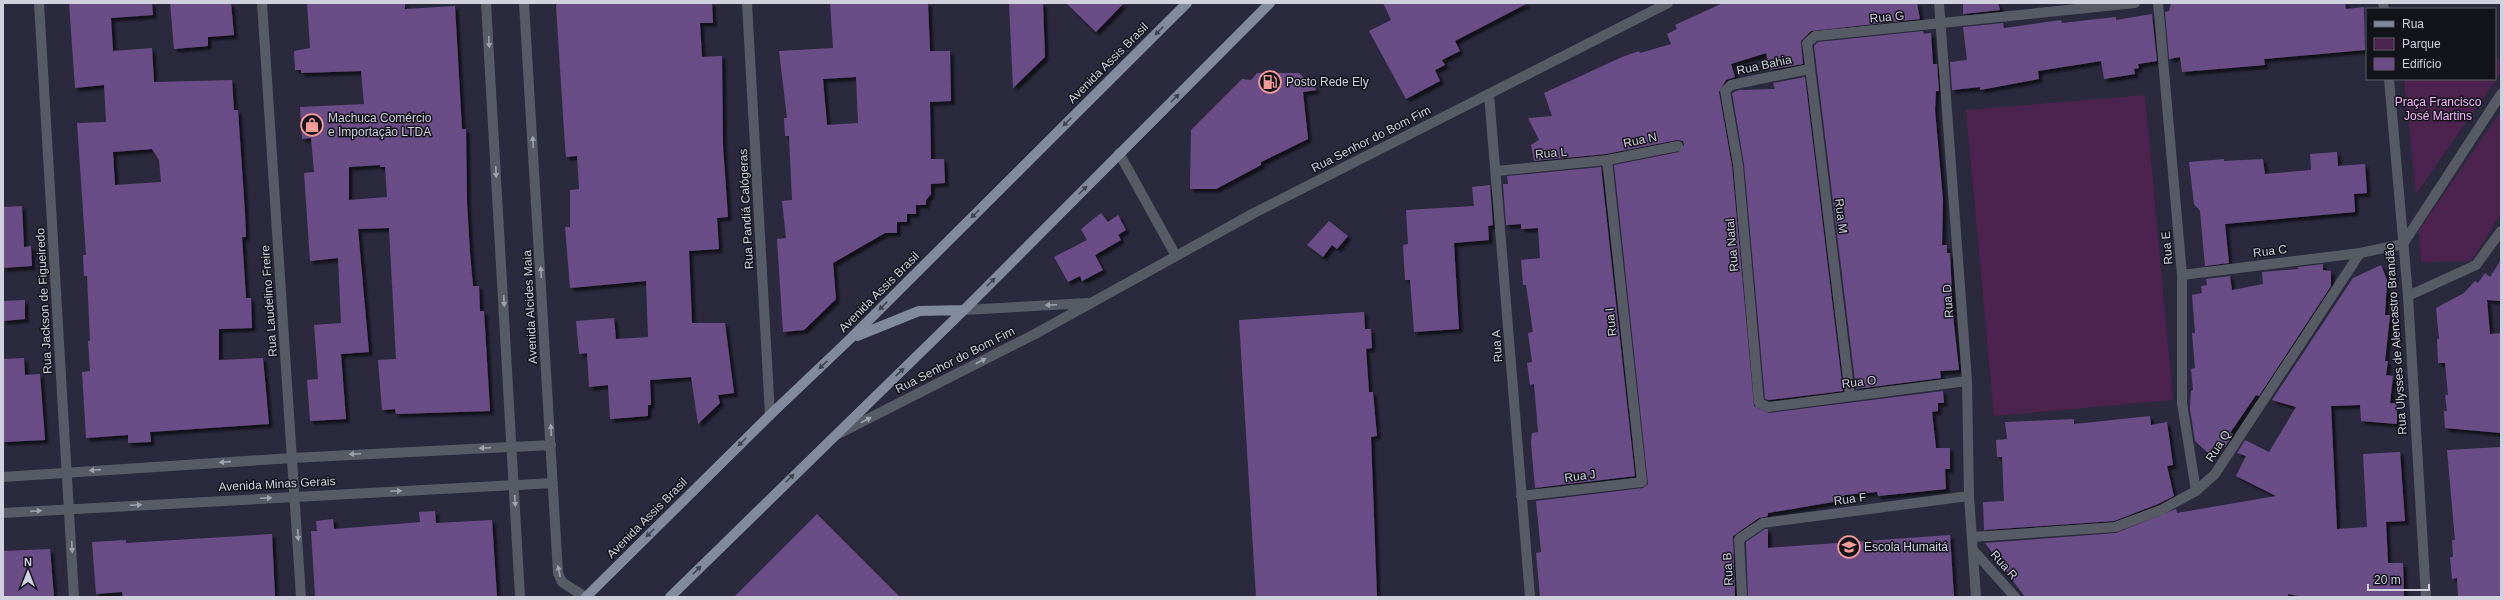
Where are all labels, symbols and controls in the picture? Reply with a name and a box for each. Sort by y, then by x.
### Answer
legend [2366,8,2496,80]
street label: Rua G [1869,9,1905,25]
text: Rua [2402,17,2424,31]
street label: Avenida Assis Brasil [1065,20,1151,106]
one-way arrow [1155,26,1164,35]
one-way arrow [485,36,492,48]
text: Parque [2402,37,2441,51]
street label: Rua Bahia [1735,52,1793,78]
text: Edifício [2402,57,2442,71]
fuel station icon: Posto Rede Ely [1257,69,1283,95]
place label: Posto Rede Ely [1286,75,1369,89]
one-way arrow [1170,93,1180,103]
park label: Praça Francisco José Martins [2395,95,2482,123]
street label: Rua Senhor do Bom Fim [1309,103,1433,175]
place label: Machuca Comércio e Importação LTDA [328,111,432,139]
shop icon: Machuca Comércio e Importação LTDA [299,112,325,138]
one-way arrow [1062,117,1072,127]
street label: Rua N [1622,130,1658,150]
one-way arrow [530,135,536,148]
street label: Rua L [1534,145,1568,161]
street label: Rua Pandiá Calógeras [736,148,756,270]
one-way arrow [493,166,500,178]
one-way arrow [1078,185,1088,195]
street label: Rua M [1832,198,1850,234]
one-way arrow [970,209,980,219]
street label: Rua Natal [1723,218,1741,272]
street label: Rua Jackson de Figueiredo [33,227,55,374]
street label: Rua E [2159,231,2175,265]
street label: Rua C [2252,242,2288,260]
street label: Rua Ulysses de Alencastro Brandão [2382,242,2410,435]
street label: Rua Laudelino Freire [258,244,280,357]
street label: Avenida Alcides Maia [520,249,540,364]
street label: Avenida Assis Brasil [836,249,922,335]
one-way arrow [537,266,544,278]
one-way arrow [986,277,996,287]
street label: Rua D [1940,283,1956,318]
one-way arrow [500,295,507,308]
one-way arrow [878,301,888,311]
one-way arrow [1045,302,1057,309]
street label: Rua I [1603,307,1619,337]
street label: Rua Senhor do Bom Fim [893,324,1017,396]
street label: Rua A [1489,329,1505,363]
one-way arrow [976,357,987,364]
one-way arrow [818,360,828,370]
one-way arrow [895,368,904,377]
street label: Rua O [1841,373,1877,391]
one-way arrow [860,417,872,423]
one-way arrow [547,424,554,436]
street label: Rua Q [2203,428,2233,464]
one-way arrow [737,437,747,447]
one-way arrow [479,444,491,451]
one-way arrow [349,451,361,458]
one-way arrow [219,458,231,465]
one-way arrow [89,466,101,473]
street label: Rua J [1564,467,1596,485]
street label: Avenida Minas Gerais [218,474,336,494]
one-way arrow [785,474,795,483]
street label: Avenida Assis Brasil [604,475,690,561]
one-way arrow [390,487,402,494]
street label: Rua F [1833,490,1867,508]
one-way arrow [260,494,272,501]
one-way arrow [512,495,518,508]
one-way arrow [130,501,142,508]
one-way arrow [30,507,42,514]
one-way arrow [294,529,301,541]
one-way arrow [645,529,655,538]
school or university icon: Escola Humaitá [1836,534,1862,560]
place label: Escola Humaitá [1864,540,1948,554]
one-way arrow [68,541,75,553]
street label: Rua R [1987,548,2021,583]
north arrow [8,552,48,592]
street label: Rua B [1720,552,1736,586]
text: N [24,556,32,568]
one-way arrow [555,564,561,577]
one-way arrow [692,565,702,575]
scale bar [2368,566,2429,592]
text: 20 m [2374,573,2401,587]

